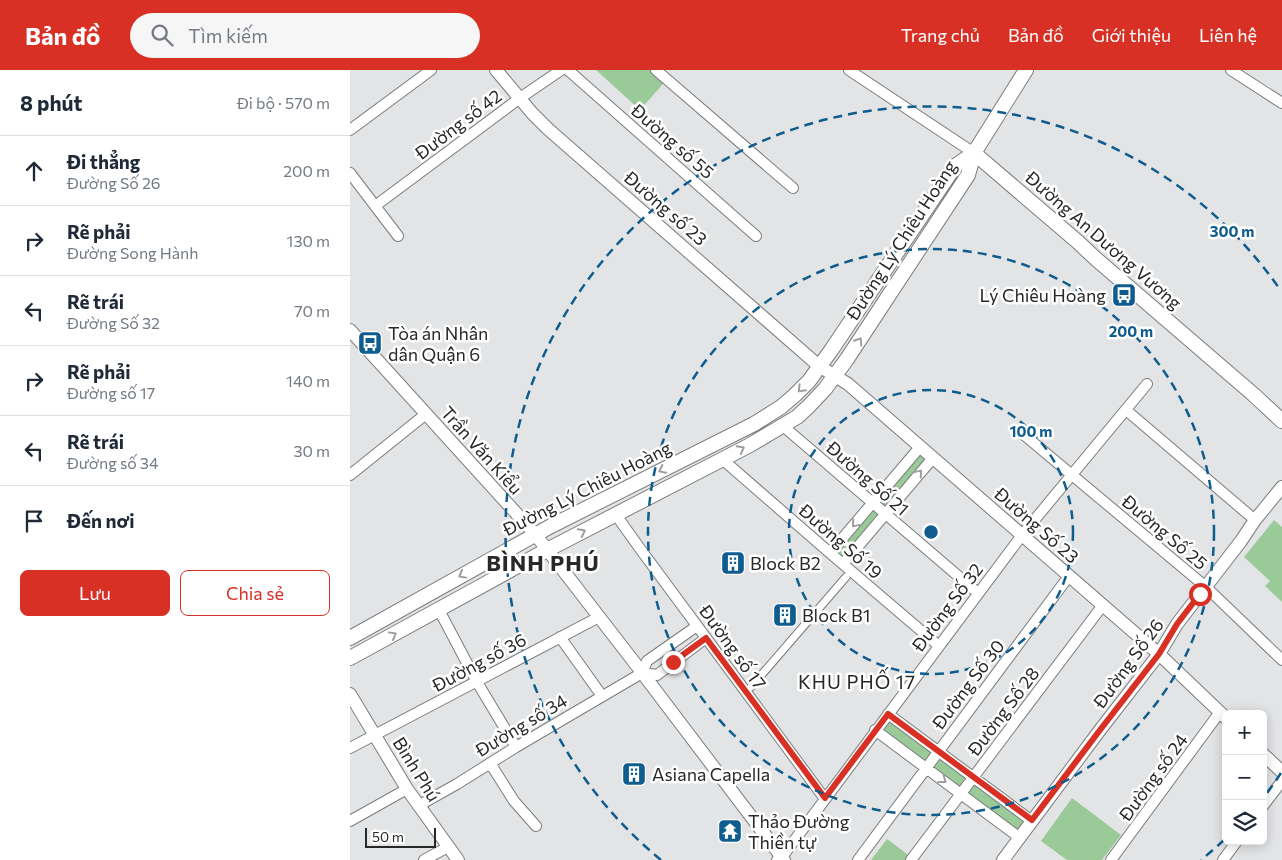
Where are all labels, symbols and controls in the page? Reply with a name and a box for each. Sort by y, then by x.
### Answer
search box [130,13,480,58]
text: Bản đồ [25,21,100,50]
icon: search [148,21,176,49]
text: Tìm kiếm [188,24,268,47]
text: Trang chủ [901,24,980,46]
text: Bản đồ [1008,24,1064,46]
text: Giới thiệu [1092,24,1171,46]
text: Liên hệ [1199,24,1257,46]
street label: Đường số 42 [410,84,506,164]
text: 8 phút [20,90,82,115]
text: Đi bộ · 570 m [237,93,330,112]
street label: Đường số 55 [626,98,719,183]
text: Đi thẳng [67,150,140,173]
street label: Đường Lý Chiêu Hoàng [841,156,961,325]
icon: ahead [20,157,48,185]
text: 200 m [283,161,330,180]
street label: Đường số 23 [619,166,712,250]
street label: Đường An Dương Vương [1021,166,1187,314]
text: Đường Số 26 [67,173,161,192]
text: Rẽ phải [67,220,131,243]
text: 300 m [1210,222,1254,240]
icon: right [20,227,48,255]
text: 130 m [287,231,330,250]
text: Đường Song Hành [67,243,198,262]
bus stop icon: Lý Chiêu Hoàng [1111,282,1137,308]
place label: Lý Chiêu Hoàng [980,284,1106,306]
text: Rẽ trái [67,290,124,313]
icon: left [20,297,48,325]
text: 70 m [294,301,330,320]
text: Đường Số 32 [67,313,160,332]
place label: Tòa án Nhân dân Quận 6 [388,322,488,365]
text: 200 m [1109,322,1153,340]
bus stop icon: Tòa án Nhân dân Quận 6 [357,330,383,356]
one-way arrow [853,337,862,347]
text: Rẽ phải [67,360,131,383]
icon: right [20,367,48,395]
text: 140 m [286,371,330,390]
text: Đường số 17 [67,383,155,402]
one-way arrow [798,383,807,392]
street label: Trần Văn Kiểu [437,401,527,499]
text: 100 m [1010,422,1052,440]
text: Rẽ trái [67,430,124,453]
street label: Đường Lý Chiêu Hoàng [498,436,675,540]
street label: Đường Số 21 [822,436,914,520]
icon: left [20,437,48,465]
text: 30 m [293,441,330,460]
one-way arrow [736,445,745,455]
text: Đường số 34 [67,453,159,472]
one-way arrow [658,464,667,474]
one-way arrow [914,470,923,479]
street label: Đường Số 23 [990,482,1084,568]
street label: Đường Số 25 [1117,489,1212,574]
street label: Đường Số 19 [794,498,887,583]
icon: arrive [20,507,48,535]
text: Đến nơi [67,509,135,532]
one-way arrow [852,518,861,527]
centre of rings [922,523,940,541]
one-way arrow [577,528,586,538]
district label: BÌNH PHÚ [486,549,600,576]
building icon: Block B2 [720,550,746,576]
place label: Block B2 [750,552,821,574]
street label: Đường Số 32 [906,559,987,656]
one-way arrow [458,569,467,579]
button: Lưu [20,570,170,616]
button: Chia sẻ [180,570,330,616]
route start [1189,583,1212,606]
street label: Đường số 17 [694,600,771,694]
building icon: Block B1 [772,602,798,628]
place label: Block B1 [802,604,870,626]
street label: Đường Số 26 [1088,614,1168,713]
street label: Đường số 36 [427,628,530,696]
one-way arrow [388,631,397,641]
street label: Đường Số 30 [927,635,1009,734]
route end [662,651,685,674]
street label: Đường Số 28 [962,662,1043,760]
district label: KHU PHỐ 17 [798,667,916,693]
street label: Đường số 34 [470,689,571,761]
map controls [1222,710,1267,845]
button: + [1222,710,1267,755]
street label: Đường số 24 [1113,729,1192,826]
street label: Bình Phú [389,733,445,805]
button: − [1222,755,1267,800]
building icon: Asiana Capella [621,761,647,787]
place label: Asiana Capella [652,763,770,785]
one-way arrow [937,775,946,783]
button: layers [1222,800,1267,845]
place label: Thảo Đường Thiền tự [748,810,850,853]
temple icon: Thảo Đường Thiền tự [717,818,743,844]
scale bar [365,825,436,848]
text: 50 m [372,828,404,845]

